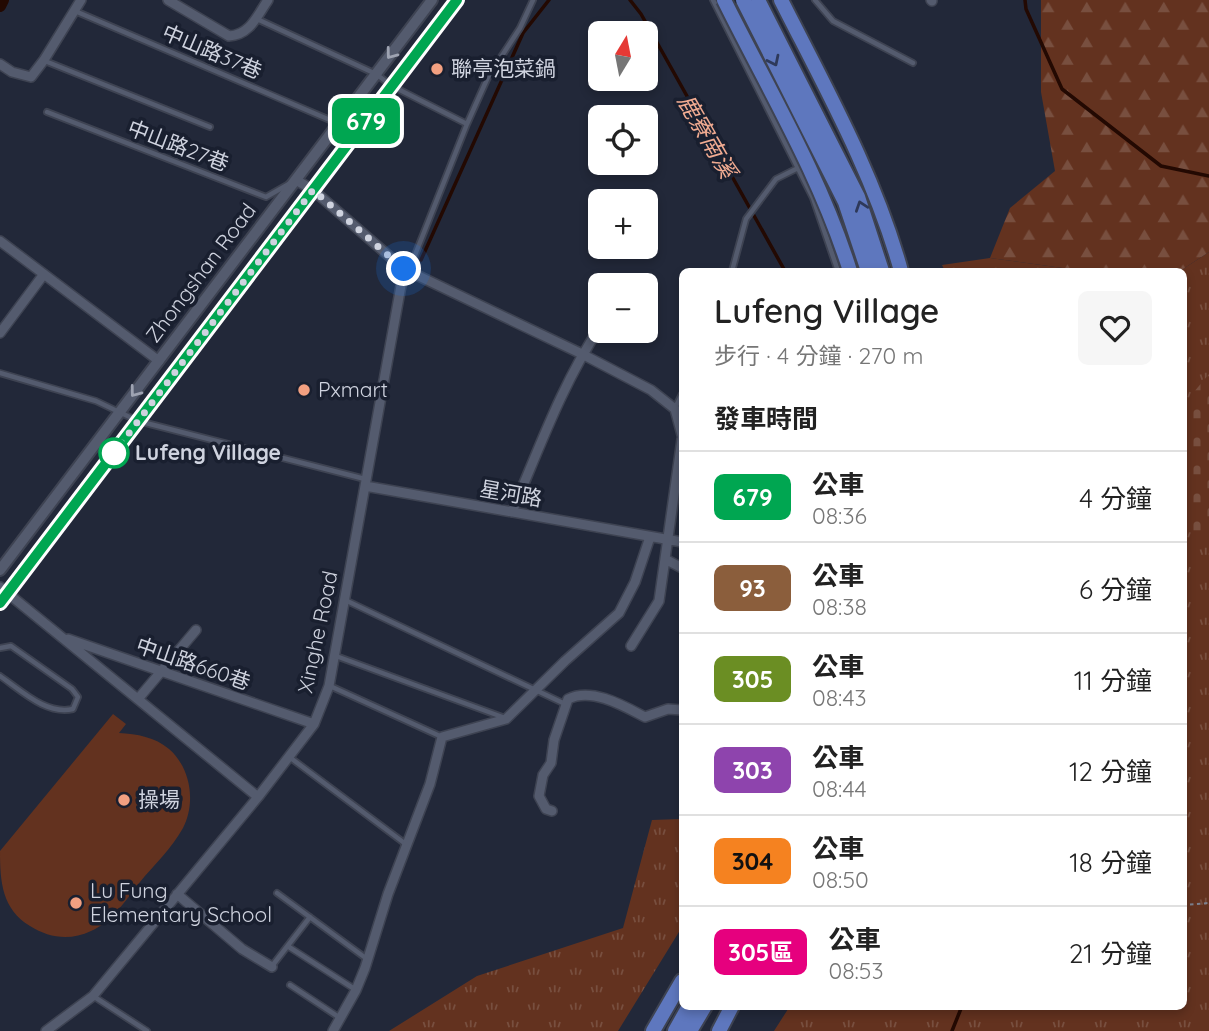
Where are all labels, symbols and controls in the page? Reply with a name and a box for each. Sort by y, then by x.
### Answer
street label: 中山路37巷 [159,18,266,84]
north arrow [588,21,658,91]
map controls [588,21,658,343]
one-way arrow [387,47,399,59]
one-way arrow [765,54,779,66]
place label: 聯亭泡菜鍋 [451,55,556,81]
marker: 聯亭泡菜鍋 [429,61,445,77]
water label: 鹿寮南溪 [672,89,744,185]
line badge: 679 [326,98,406,144]
button: locate [588,105,658,175]
text: 679 [346,106,386,136]
street label: 中山路27巷 [124,114,233,176]
button: + [588,189,658,259]
street label: Zhongshan Road [139,198,261,347]
one-way arrow [855,201,869,213]
your location [386,251,421,286]
button: − [588,273,658,343]
text: Lufeng Village [714,290,939,331]
button: heart [1078,291,1152,365]
text: 步行 · 4 分鐘 · 270 m [714,341,924,370]
place label: Pxmart [318,376,388,402]
marker: Pxmart [296,382,312,398]
one-way arrow [131,384,144,397]
text: 發車時間 [714,402,818,435]
marker: Lufeng Village [99,438,129,468]
place label: Lufeng Village [135,439,281,465]
text: 公車 [812,468,864,501]
street label: 星河路 [478,475,544,511]
text: 679 [732,482,773,512]
text: 4 分鐘 [1079,482,1152,515]
text: 08:36 [812,501,867,530]
text: 公車 [812,559,864,592]
street label: Xinghe Road [291,568,343,695]
text: 93 [739,573,766,603]
text: 6 分鐘 [1079,573,1152,606]
text: 08:38 [812,592,867,621]
street label: 中山路660巷 [133,631,254,695]
text: 公車 [812,650,864,683]
text: 305 [732,664,773,694]
text: 11 分鐘 [1074,664,1152,697]
text: 08:43 [812,683,867,712]
text: 公車 [812,741,864,774]
text: 303 [732,755,773,785]
text: 12 分鐘 [1069,755,1152,788]
text: 08:44 [812,774,867,803]
place label: 操場 [138,786,180,812]
marker: 操場 [116,792,132,808]
text: 公車 [812,832,864,865]
text: 304 [732,846,773,876]
text: 18 分鐘 [1069,846,1152,879]
text: 08:50 [812,865,869,894]
place label: Lu Fung Elementary School [90,877,272,927]
marker: Lu Fung Elementary School [68,895,84,911]
text: 公車 [828,923,880,956]
text: 305區 [728,937,793,967]
text: 21 分鐘 [1069,937,1152,970]
text: 08:53 [828,956,883,985]

